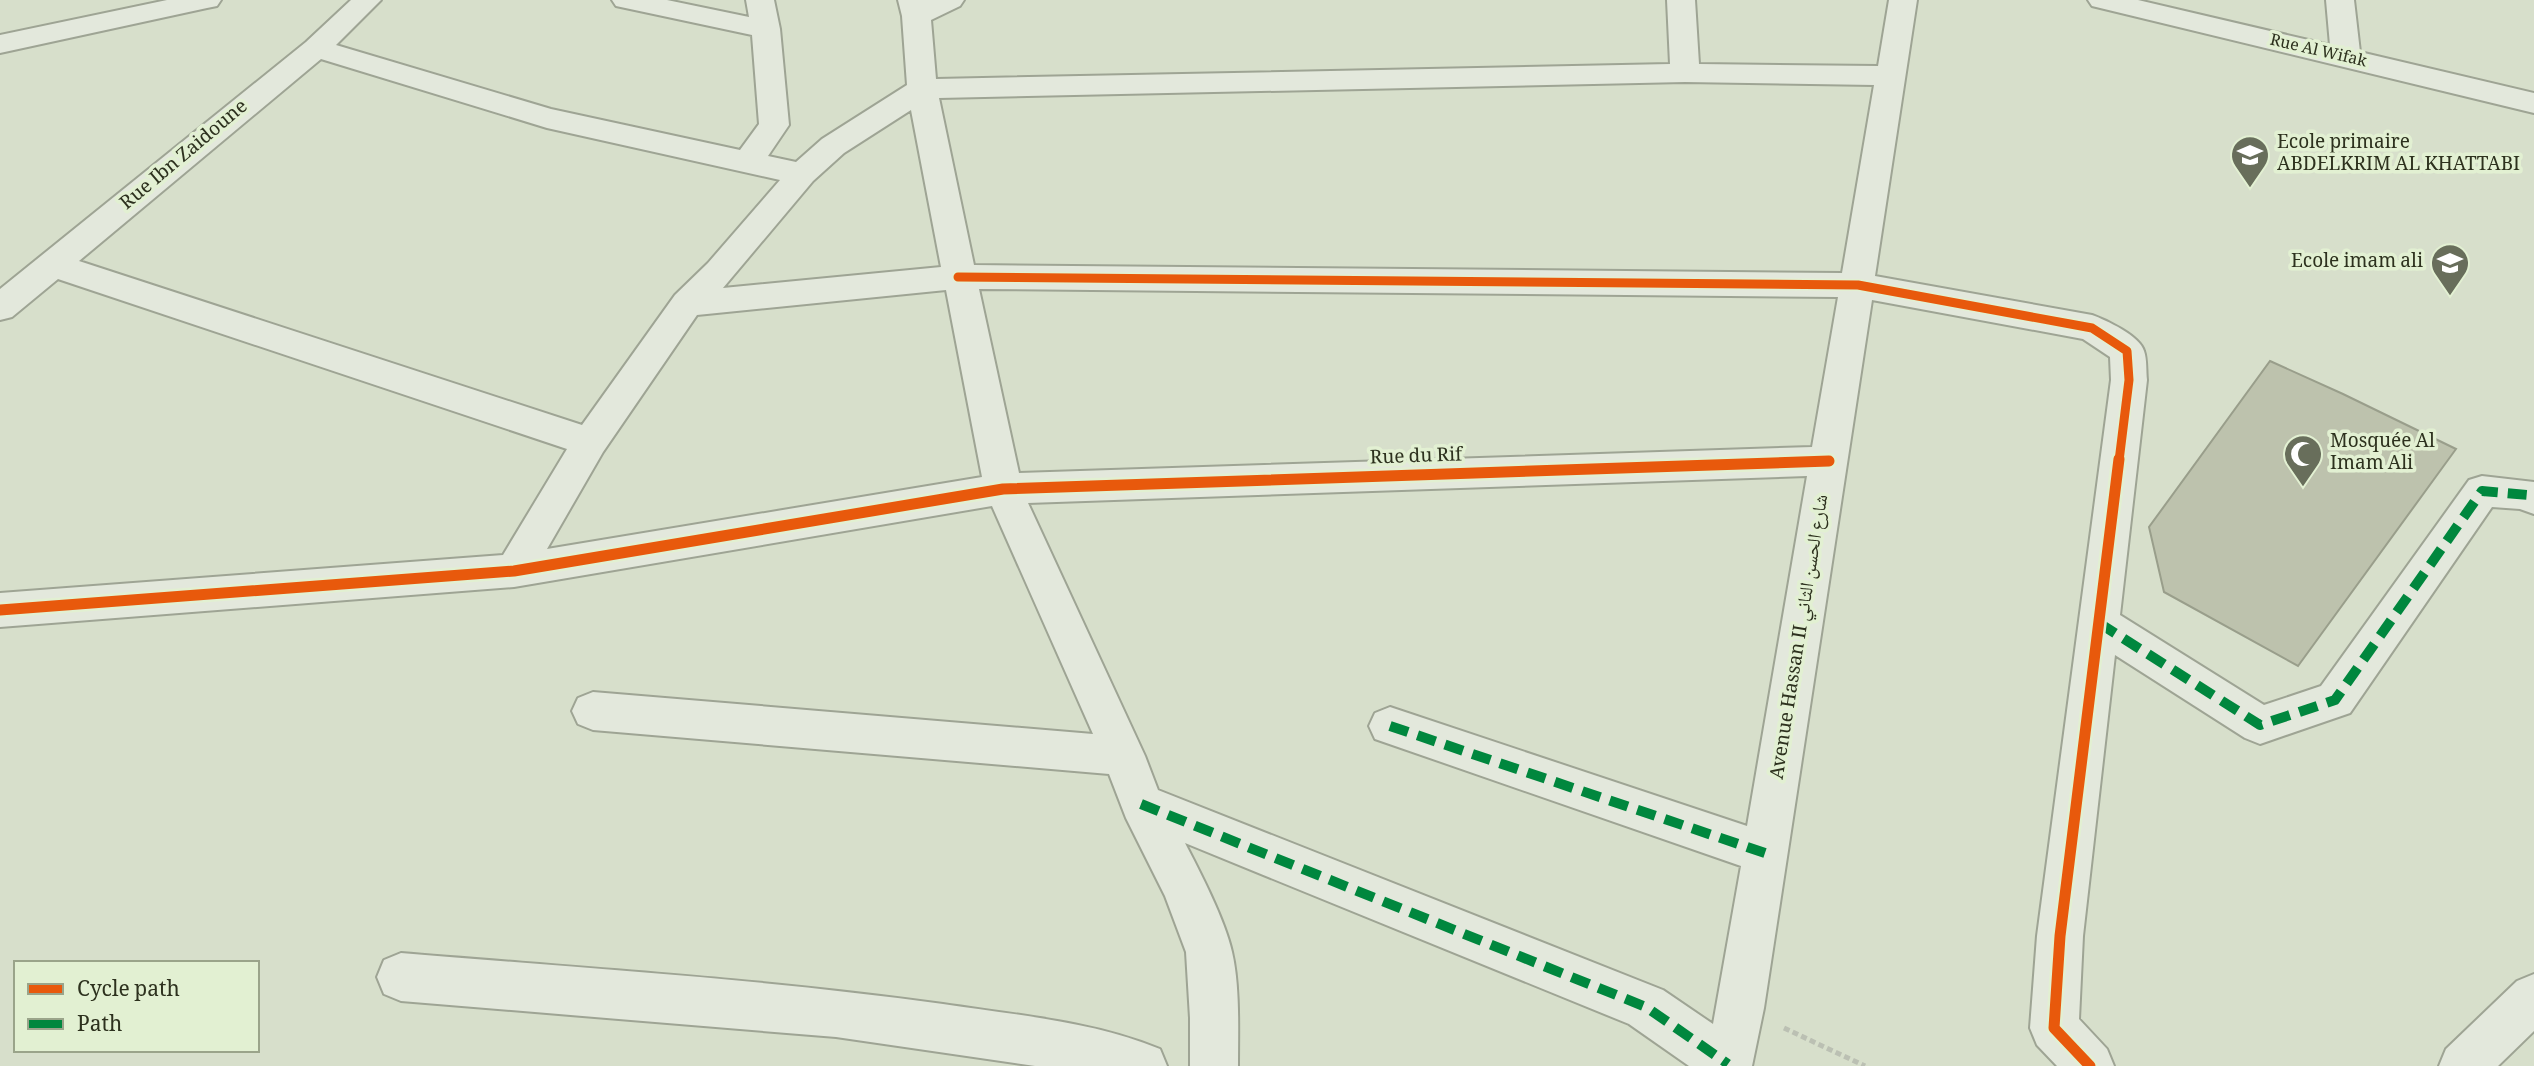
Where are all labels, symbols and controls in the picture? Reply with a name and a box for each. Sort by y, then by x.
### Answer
street label: Rue Al Wifak [2267,28,2370,76]
street label: Rue Ibn Zaidoune [114,93,256,219]
place label: Ecole primaire ABDELKRIM AL KHATTABI [2277,128,2520,182]
school or university icon: Ecole primaire ABDELKRIM AL KHATTABI [2229,134,2271,189]
school or university icon: Ecole imam ali [2429,242,2471,297]
place label: Ecole imam ali [2291,247,2423,279]
place label: Mosquée Al Imam Ali [2330,427,2435,481]
mosque icon: Mosquée Al Imam Ali [2282,433,2324,488]
street label: Rue du Rif [1369,440,1465,476]
street label: Avenue Hassan II شارع الحسن الثاني [1763,492,1839,782]
legend [14,961,259,1052]
text: Cycle path [77,974,180,1009]
text: Path [77,1009,122,1044]

